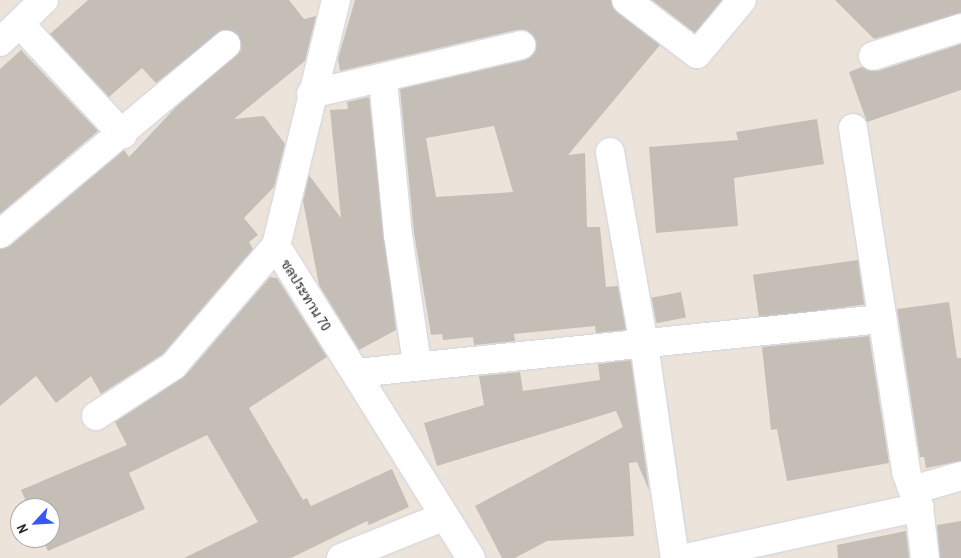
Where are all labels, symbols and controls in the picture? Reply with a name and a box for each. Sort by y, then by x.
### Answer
street label: ชลประทาน 70 [277,256,335,334]
north arrow [10,498,60,548]
text: N [12,521,32,536]

